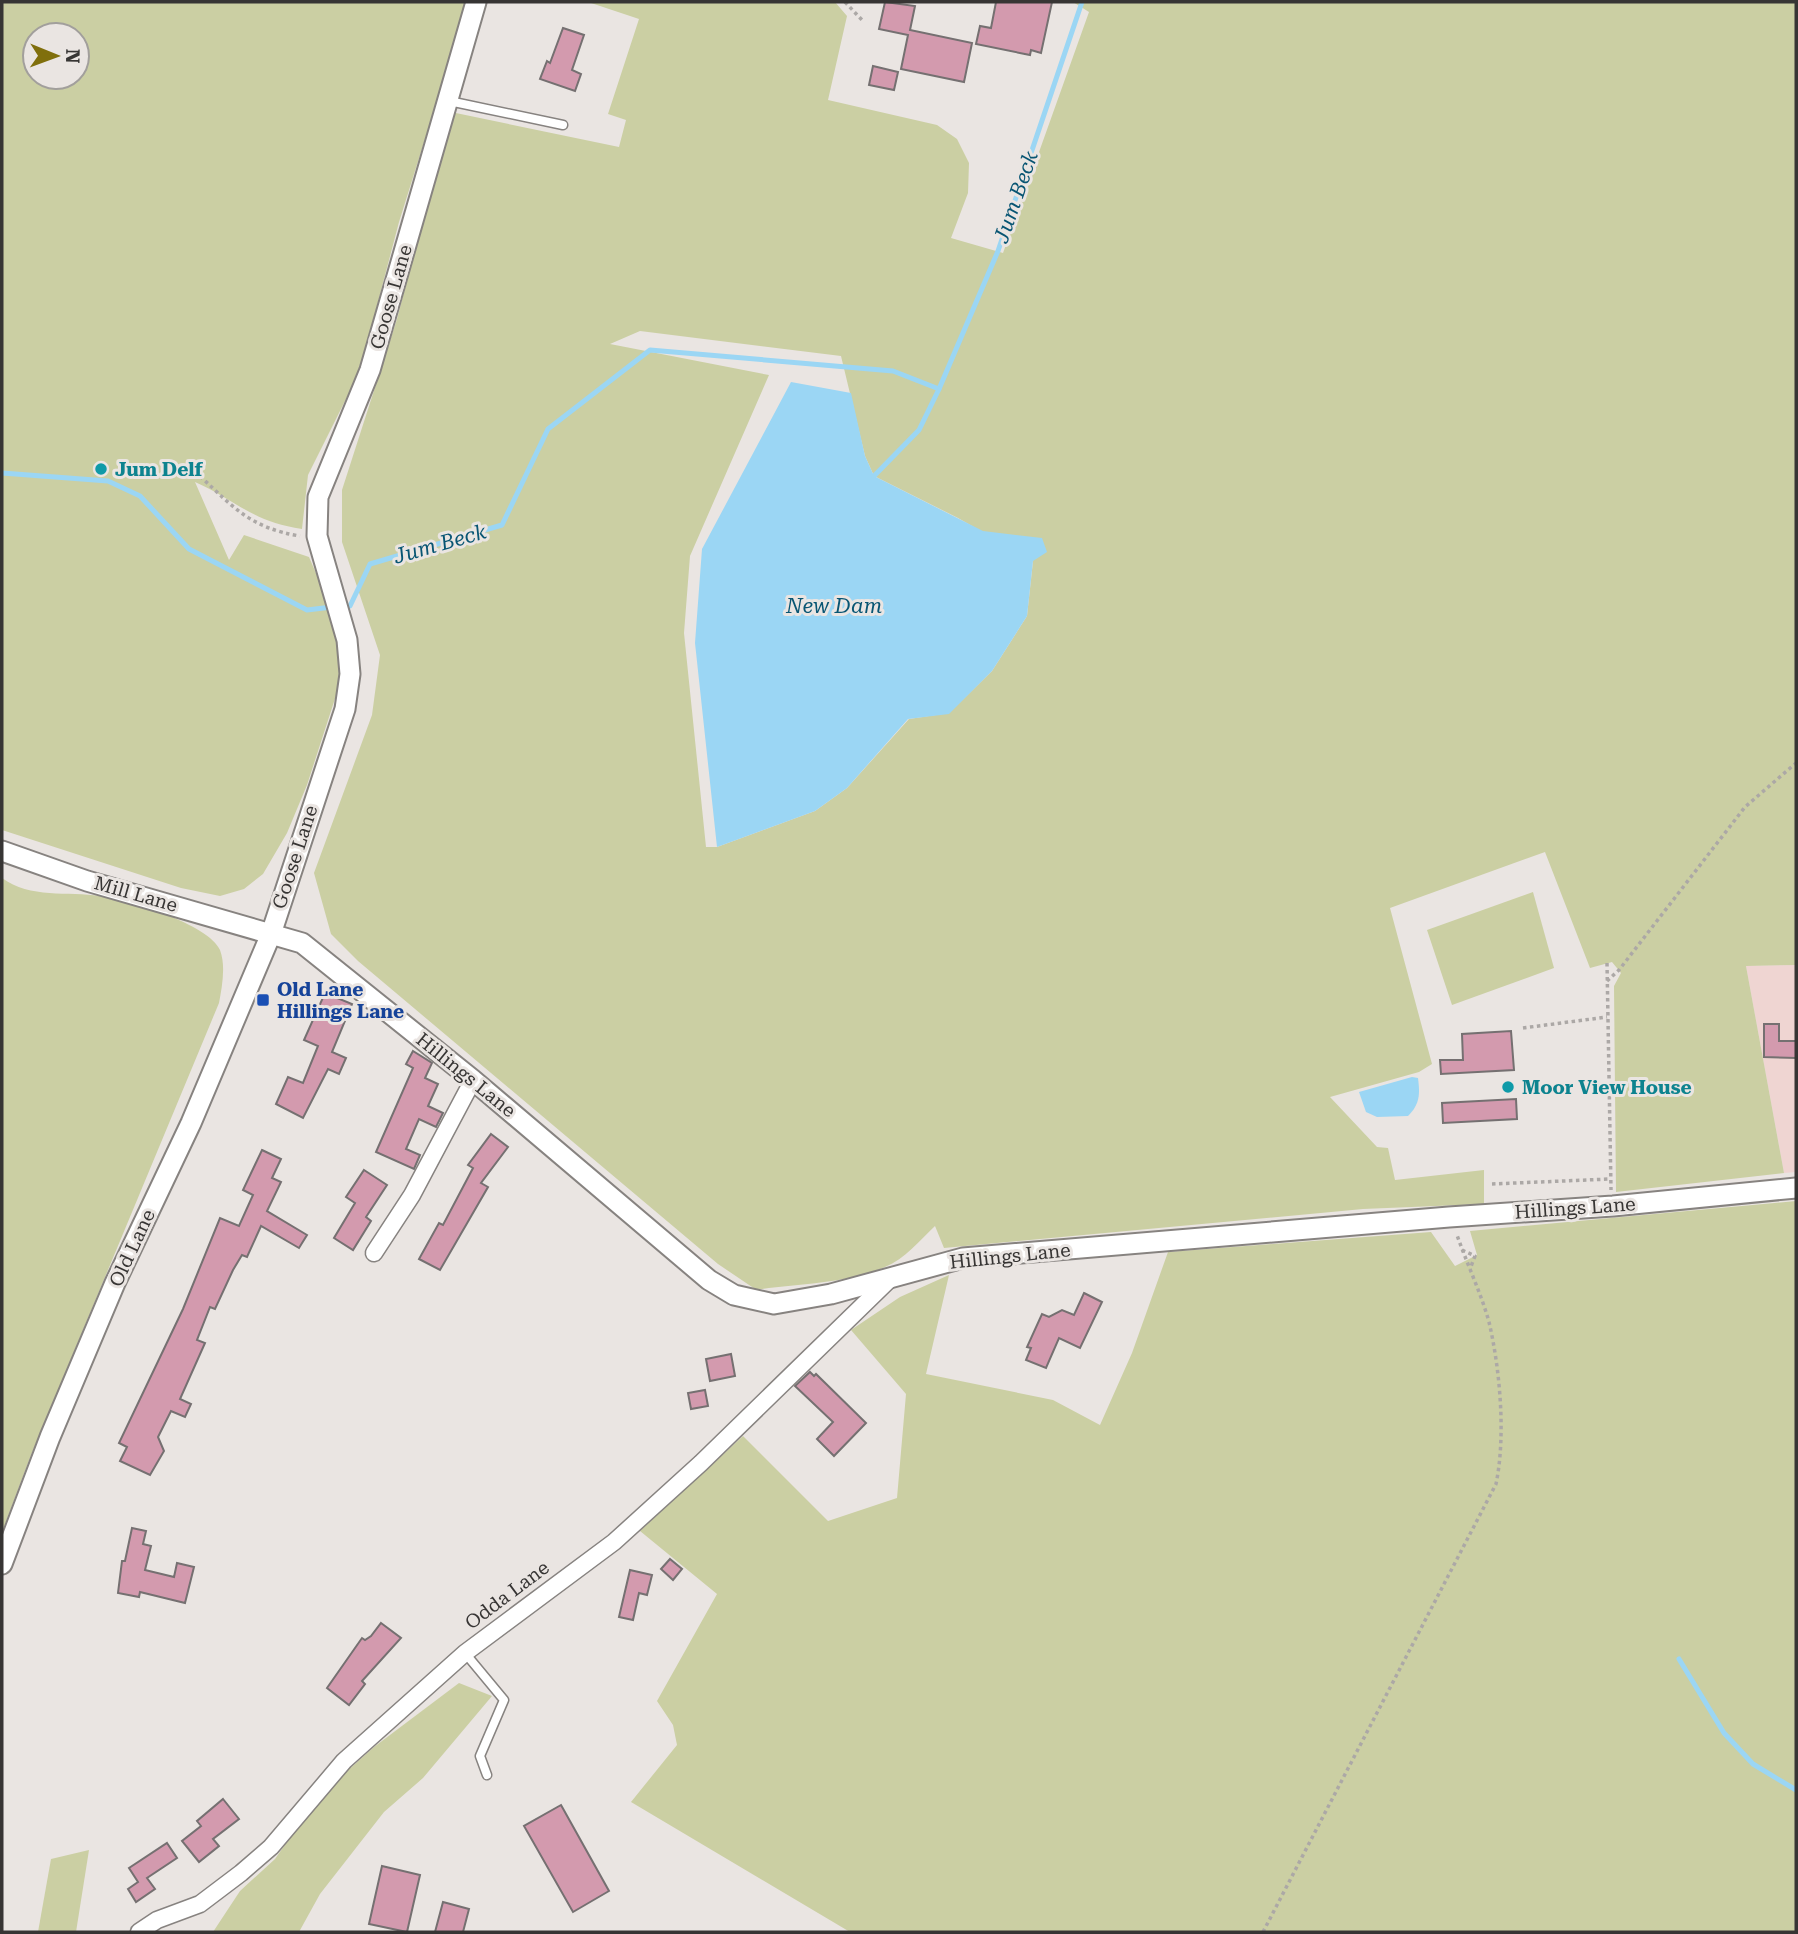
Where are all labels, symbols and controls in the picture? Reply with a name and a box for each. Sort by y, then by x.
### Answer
north arrow [21,21,91,91]
text: N [61,49,84,64]
water label: Jum Beck [989,147,1043,247]
street label: Goose Lane [365,242,417,352]
place label: Jum Delf [115,458,204,481]
marker: Jum Delf [93,461,109,477]
water label: Jum Beck [390,519,490,569]
water label: New Dam [785,594,882,618]
street label: Goose Lane [267,802,323,912]
street label: Mill Lane [92,871,180,917]
place label: Old Lane Hillings Lane [277,978,404,1023]
marker: Old Lane Hillings Lane [255,992,271,1008]
street label: Hillings Lane [412,1028,520,1122]
place label: Moor View House [1522,1076,1692,1099]
marker: Moor View House [1500,1079,1516,1095]
street label: Hillings Lane [1514,1192,1636,1224]
street label: Old Lane [104,1206,160,1290]
street label: Hillings Lane [948,1238,1072,1274]
street label: Odda Lane [460,1556,554,1634]

